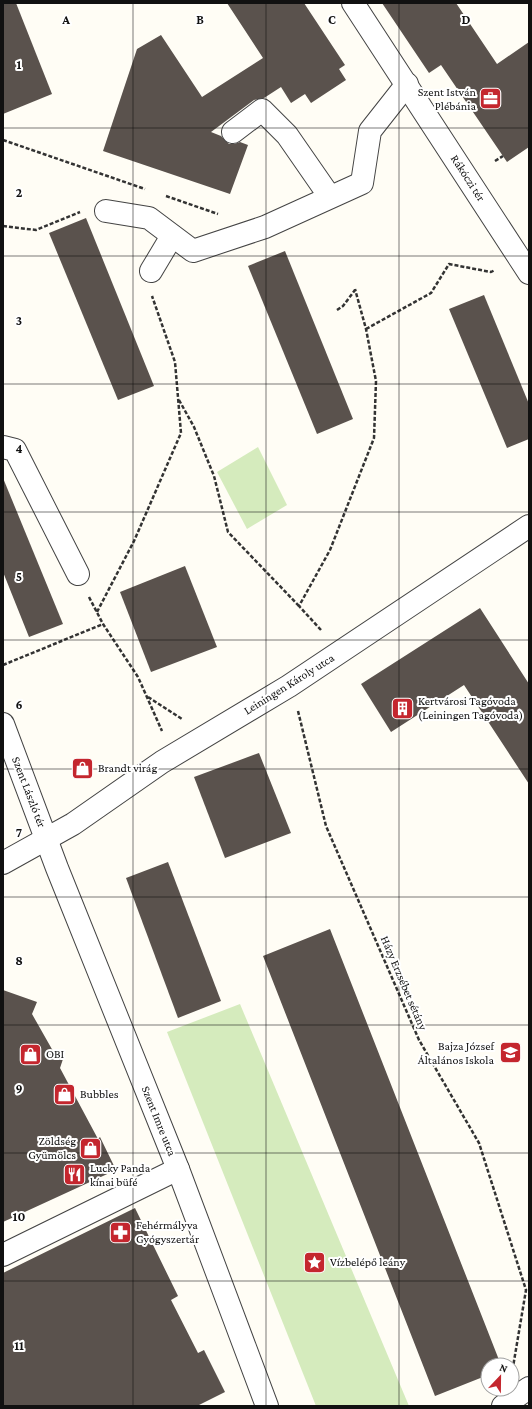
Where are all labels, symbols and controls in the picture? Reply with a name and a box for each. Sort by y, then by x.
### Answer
text: A [61,12,70,27]
text: B [196,12,204,27]
text: C [328,12,336,27]
text: D [462,12,471,27]
text: 1 [17,57,22,72]
place label: Szent István Plébánia [418,85,477,113]
office icon: Szent István Plébánia [478,86,504,112]
street label: Rákóczi tér [448,152,489,204]
text: 2 [16,185,23,200]
text: 3 [16,313,22,328]
text: 4 [15,441,23,456]
text: 5 [16,569,22,584]
street label: Leiningen Károly utca [241,650,337,718]
place label: Kertvárosi Tagóvoda (Leiningen Tagóvoda) [418,694,523,722]
building icon: Kertvárosi Tagóvoda (Leiningen Tagóvoda) [389,695,415,721]
text: 6 [15,697,23,712]
street label: Szent László tér [9,755,49,830]
shop icon: Brandt virág [69,755,95,781]
place label: Brandt virág [98,761,157,775]
text: 7 [16,825,22,840]
street label: Házy Erzsébet sétány [378,934,430,1033]
text: 8 [15,953,23,968]
place label: Bajza József Általános Iskola [418,1039,495,1067]
school or university icon: Bajza József Általános Iskola [497,1040,523,1066]
shop icon: OBI [18,1041,44,1067]
place label: OBI [46,1047,65,1061]
text: 9 [15,1081,23,1096]
shop icon: Bubbles [52,1081,78,1107]
street label: Szent Imre utca [139,1084,180,1158]
place label: Bubbles [80,1087,119,1101]
place label: Zöldség Gyümölcs [28,1134,76,1162]
shop icon: Zöldség Gyümölcs [78,1135,104,1161]
place label: Lucky Panda kínai büfé [90,1161,151,1189]
restaurant icon: Lucky Panda kínai büfé [62,1162,88,1188]
text: 10 [13,1209,25,1224]
place label: Fehérmályva Gyógyszertár [136,1218,200,1246]
pharmacy icon: Fehérmályva Gyógyszertár [108,1219,134,1245]
place icon: Vízbelépő leány [301,1249,327,1275]
place label: Vízbelépő leány [330,1255,406,1269]
text: 11 [14,1338,24,1353]
north arrow [480,1357,520,1397]
text: N [498,1361,510,1375]

